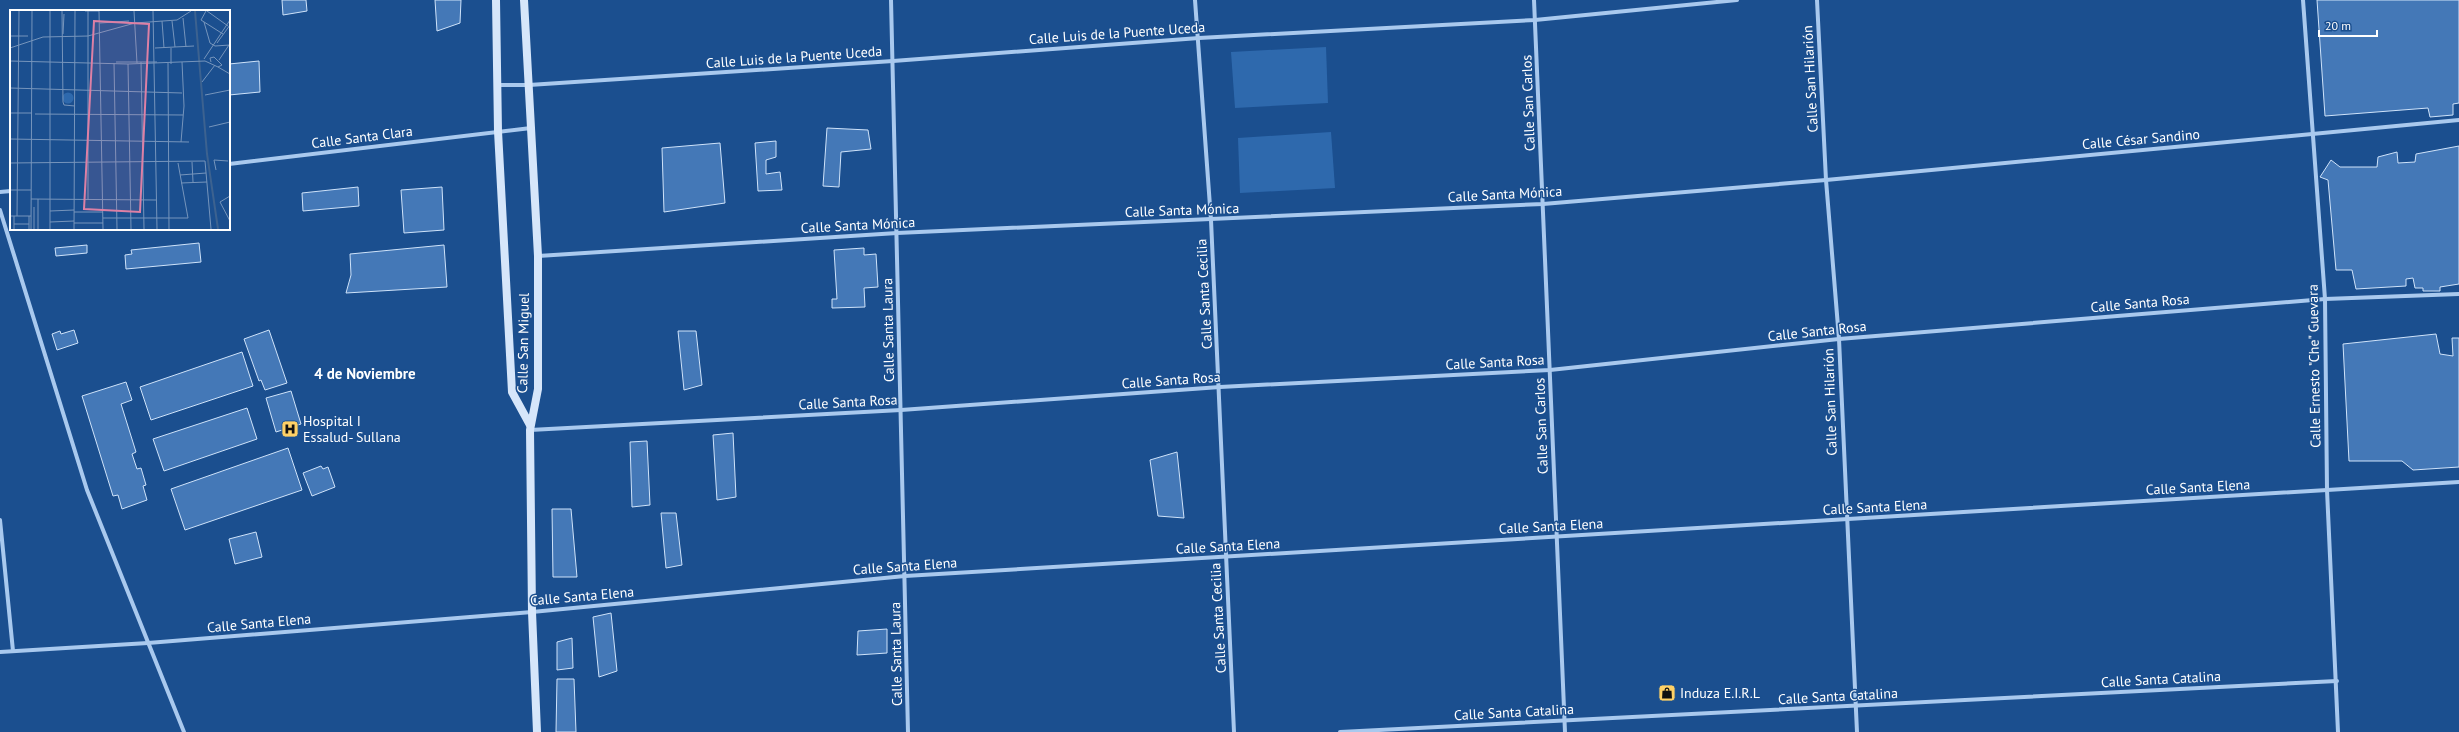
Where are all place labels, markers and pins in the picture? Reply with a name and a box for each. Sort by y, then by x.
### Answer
place label: Hospital I Essalud- Sullana [303,412,401,446]
hospital icon: Hospital I Essalud- Sullana [280,419,300,439]
shop icon: Induza E.I.R.L [1657,683,1677,703]
place label: Induza E.I.R.L [1680,684,1760,702]

